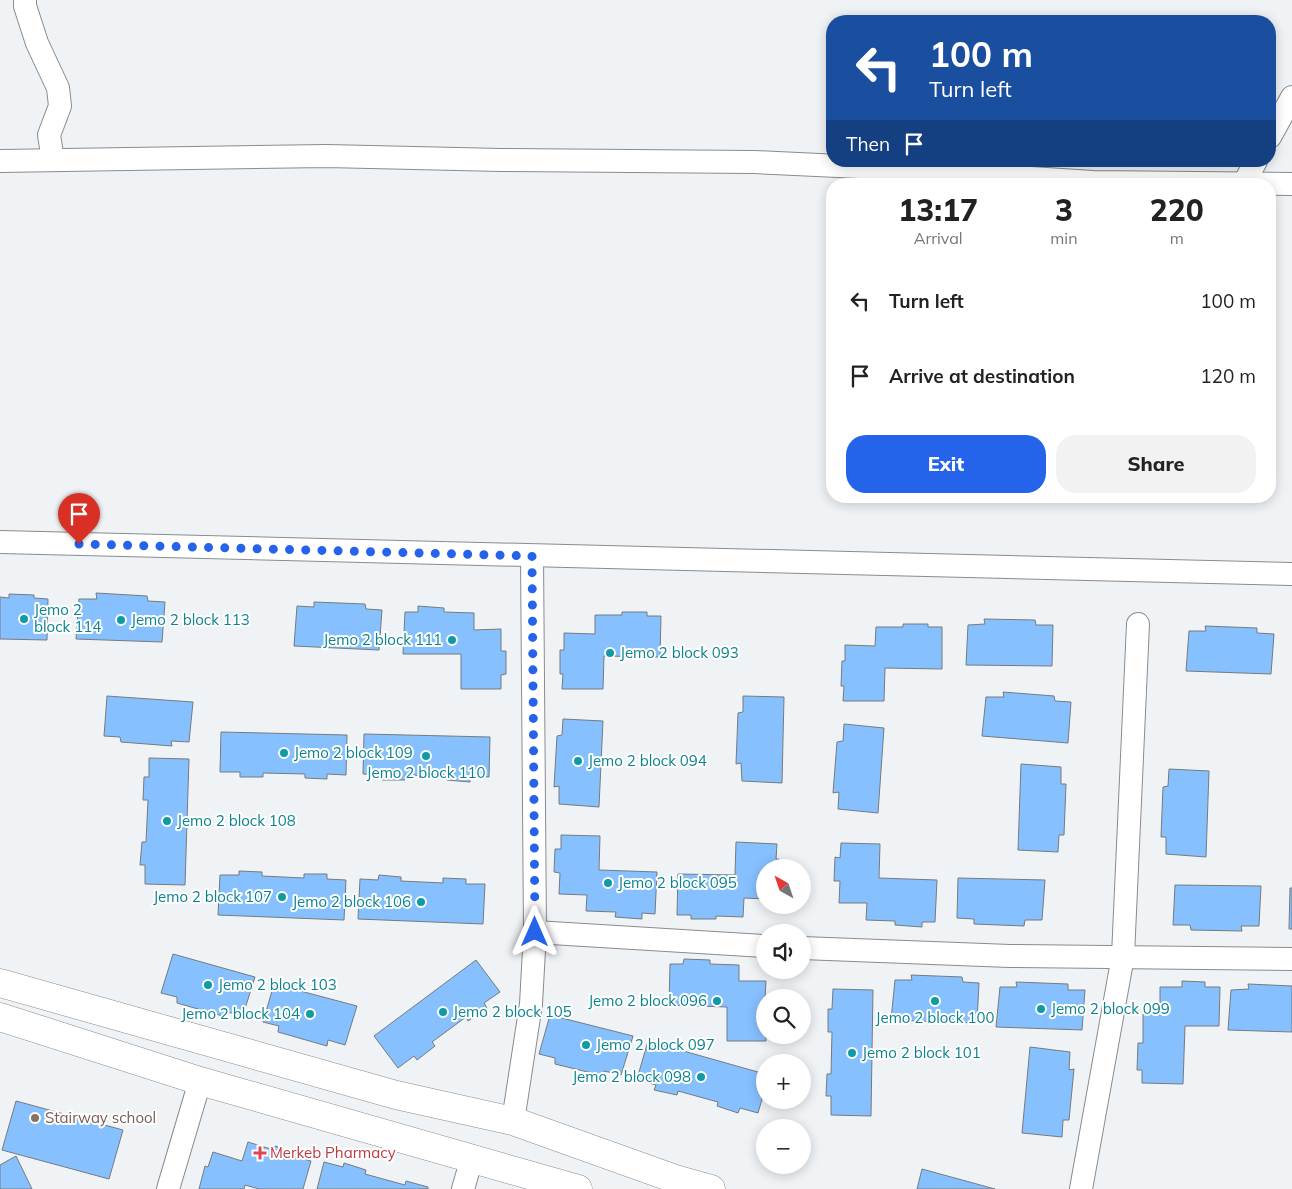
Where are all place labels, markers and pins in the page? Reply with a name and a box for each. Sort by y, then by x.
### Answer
pin [58,493,100,544]
place label: Jemo 2 block 114 [34,600,101,636]
place label: Jemo 2 block 113 [131,610,250,629]
marker: Jemo 2 block 114 [18,613,30,625]
marker: Jemo 2 block 113 [115,614,127,626]
place label: Jemo 2 block 111 [323,630,442,649]
marker: Jemo 2 block 111 [446,634,458,646]
place label: Jemo 2 block 093 [620,643,739,662]
marker: Jemo 2 block 093 [604,647,616,659]
place label: Jemo 2 block 109 [294,743,413,762]
marker: Jemo 2 block 109 [278,747,290,759]
marker: Jemo 2 block 110 [420,750,432,762]
place label: Jemo 2 block 094 [588,751,707,770]
marker: Jemo 2 block 094 [572,755,584,767]
place label: Jemo 2 block 110 [367,763,485,782]
place label: Jemo 2 block 108 [177,811,296,830]
marker: Jemo 2 block 108 [161,815,173,827]
place label: Jemo 2 block 095 [618,873,737,892]
marker: Jemo 2 block 095 [602,877,614,889]
place label: Jemo 2 block 107 [153,887,272,906]
marker: Jemo 2 block 107 [276,891,288,903]
place label: Jemo 2 block 106 [292,892,411,911]
marker: Jemo 2 block 106 [415,896,427,908]
place label: Jemo 2 block 103 [218,975,337,994]
marker: Jemo 2 block 103 [202,979,214,991]
place label: Jemo 2 block 096 [588,991,707,1010]
marker: Jemo 2 block 096 [711,995,723,1007]
marker: Jemo 2 block 100 [929,995,941,1007]
place label: Jemo 2 block 099 [1051,999,1170,1018]
place label: Jemo 2 block 105 [453,1002,572,1021]
marker: Jemo 2 block 099 [1035,1003,1047,1015]
place label: Jemo 2 block 104 [181,1004,300,1023]
marker: Jemo 2 block 105 [437,1006,449,1018]
marker: Jemo 2 block 104 [304,1008,316,1020]
place label: Jemo 2 block 100 [876,1008,994,1027]
place label: Jemo 2 block 097 [596,1035,715,1054]
marker: Jemo 2 block 097 [580,1039,592,1051]
place label: Jemo 2 block 101 [862,1043,981,1062]
marker: Jemo 2 block 101 [846,1047,858,1059]
place label: Jemo 2 block 098 [572,1067,691,1086]
marker: Jemo 2 block 098 [695,1071,707,1083]
place label: Stairway school [45,1108,156,1127]
marker: Stairway school [29,1112,41,1124]
place label: Merkeb Pharmacy [270,1143,396,1162]
marker: Merkeb Pharmacy [254,1147,266,1159]

